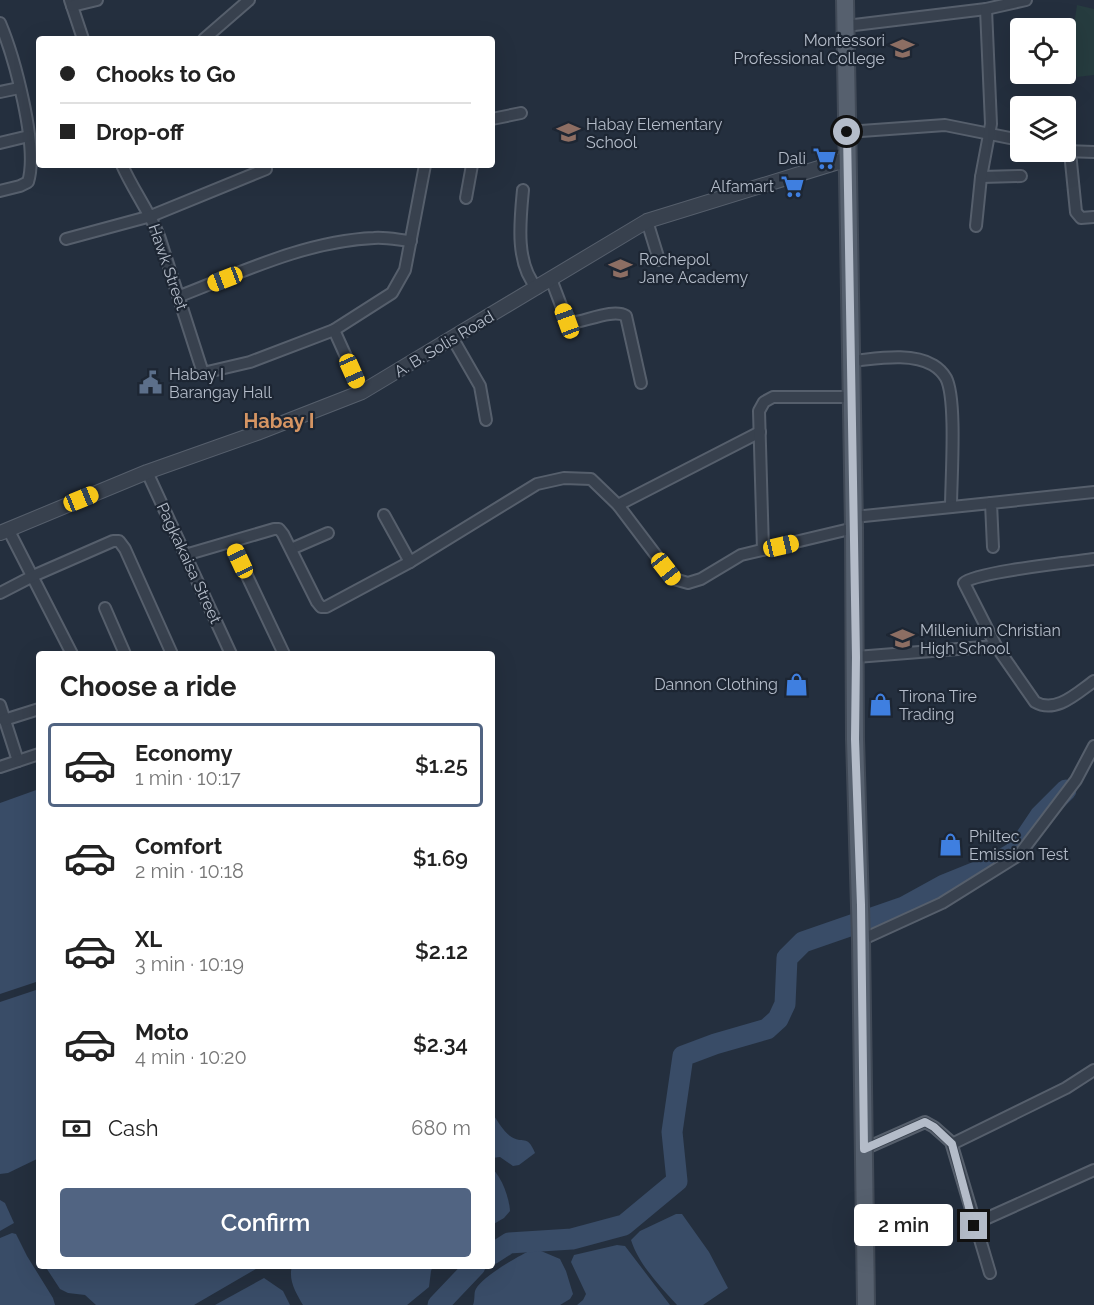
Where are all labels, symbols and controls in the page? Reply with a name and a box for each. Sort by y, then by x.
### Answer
map controls [1010,18,1076,162]
button: locate [1010,18,1076,84]
place label: Montessori Professional College [734,31,885,68]
school or university icon: Montessori Professional College [890,36,916,62]
text: Chooks to Go [96,61,236,87]
button: layers [1010,96,1076,162]
place label: Habay Elementary School [586,115,723,152]
route start [833,118,860,145]
text: Drop-off [96,119,184,145]
school or university icon: Habay Elementary School [555,120,581,146]
supermarket icon: Dali [811,145,837,171]
place label: Dali [778,149,806,168]
supermarket icon: Alfamart [779,173,805,199]
place label: Alfamart [710,177,775,196]
street label: Hawk Street [144,221,192,313]
place label: Rochepol Jane Academy [639,250,749,287]
school or university icon: Rochepol Jane Academy [608,255,634,281]
car [205,264,245,294]
car [552,301,582,341]
street label: A. B. Solis Road [391,307,497,381]
car [336,351,368,391]
place label: Habay I Barangay Hall [169,365,272,402]
public building icon: Habay I Barangay Hall [138,370,164,396]
district label: Habay I [243,409,315,433]
car [61,484,101,514]
street label: Pagkakaisa Street [153,500,226,627]
car [761,533,801,559]
car [224,541,256,581]
car [648,549,684,589]
place label: Millenium Christian High School [920,621,1061,658]
school or university icon: Millenium Christian High School [889,626,915,652]
text: Choose a ride [60,671,236,702]
shop icon: Dannon Clothing [783,671,809,697]
place label: Dannon Clothing [654,675,778,694]
place label: Tirona Tire Trading [899,687,977,724]
shop icon: Tirona Tire Trading [868,692,894,718]
icon: car [63,738,117,792]
text: Economy [135,740,233,766]
text: $1.25 [415,752,468,778]
text: 1 min · 10:17 [135,766,241,790]
place label: Philtec Emission Test [969,827,1069,864]
icon: car [63,831,117,885]
shop icon: Philtec Emission Test [938,832,964,858]
text: Comfort [135,833,222,859]
text: $1.69 [413,845,468,871]
text: 2 min · 10:18 [135,859,244,883]
icon: car [63,924,117,978]
text: XL [135,926,162,952]
text: $2.12 [415,938,468,964]
text: 3 min · 10:19 [135,952,244,976]
icon: car [63,1017,117,1071]
text: Moto [135,1019,189,1045]
text: $2.34 [413,1031,468,1057]
text: 4 min · 10:20 [135,1045,247,1069]
icon: cash [60,1112,93,1145]
text: Cash [108,1115,159,1141]
text: 680 m [411,1116,471,1140]
button: Confirm [60,1188,471,1257]
callout: 2 min [854,1205,953,1247]
route end [960,1212,987,1239]
text: 2 min [878,1213,929,1237]

